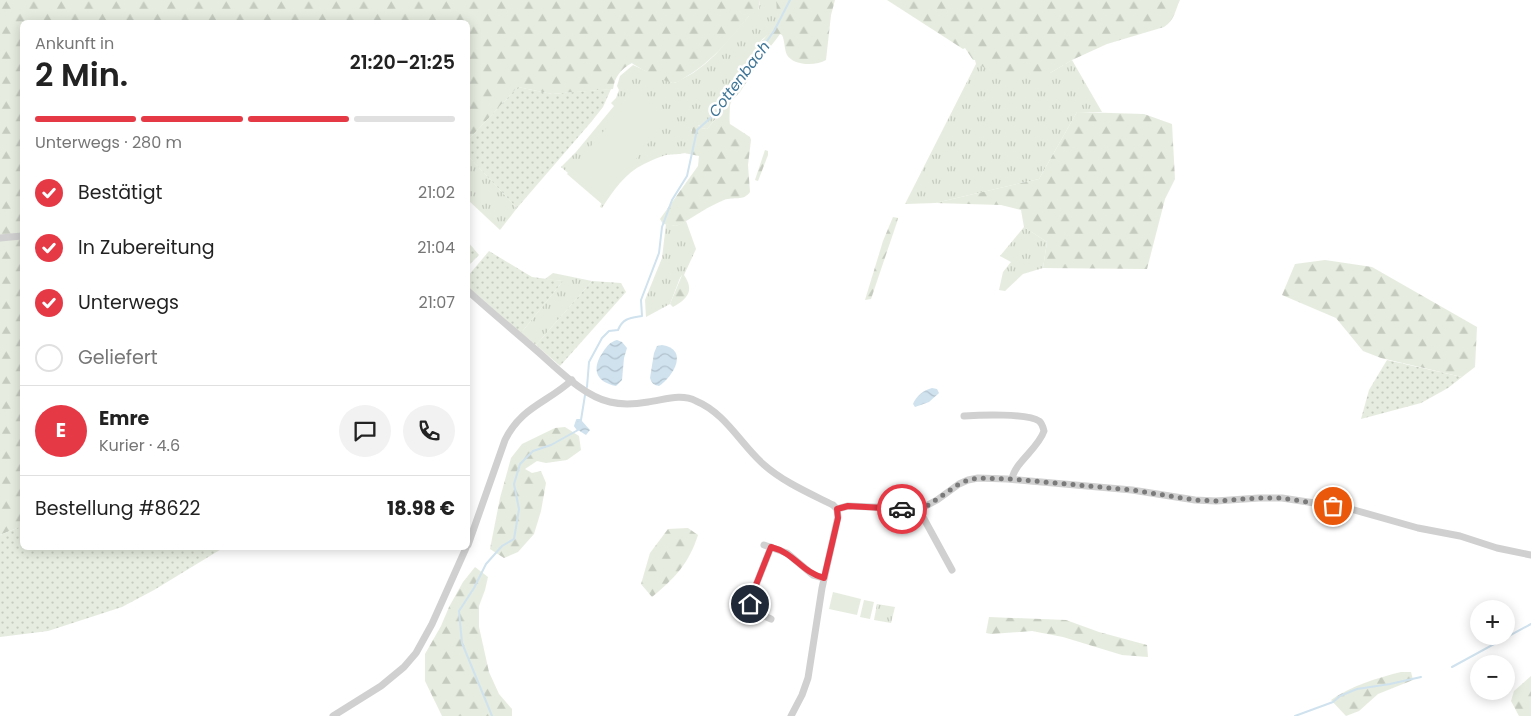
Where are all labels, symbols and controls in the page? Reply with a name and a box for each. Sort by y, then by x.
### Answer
text: Ankunft in [35,32,114,55]
water label: Cottenbach [704,37,774,121]
text: 21:20–21:25 [350,49,455,76]
text: 2 Min. [35,52,128,97]
text: Unterwegs · 280 m [35,131,182,154]
icon: check [35,179,63,207]
text: Bestätigt [78,179,162,206]
text: 21:02 [418,181,455,204]
icon: check [35,234,63,262]
text: In Zubereitung [78,234,215,261]
text: 21:04 [417,236,455,259]
icon: check [35,289,63,317]
text: Unterwegs [78,289,179,316]
text: 21:07 [418,291,455,314]
text: Geliefert [78,344,158,371]
text: Emre [99,405,149,432]
button: chat [339,405,391,457]
button: phone [403,405,455,457]
text: E [56,417,66,444]
text: Kurier · 4.6 [99,434,180,457]
courier [877,484,927,534]
pin [1312,485,1354,527]
icon: bag [1319,492,1347,520]
text: Bestellung #8622 [35,495,201,522]
text: 18.98 € [387,495,455,522]
icon: car [888,495,916,523]
pin [729,583,771,625]
icon: home [736,590,764,618]
map controls [1470,600,1515,700]
button: + [1470,600,1515,645]
button: − [1470,655,1515,700]

